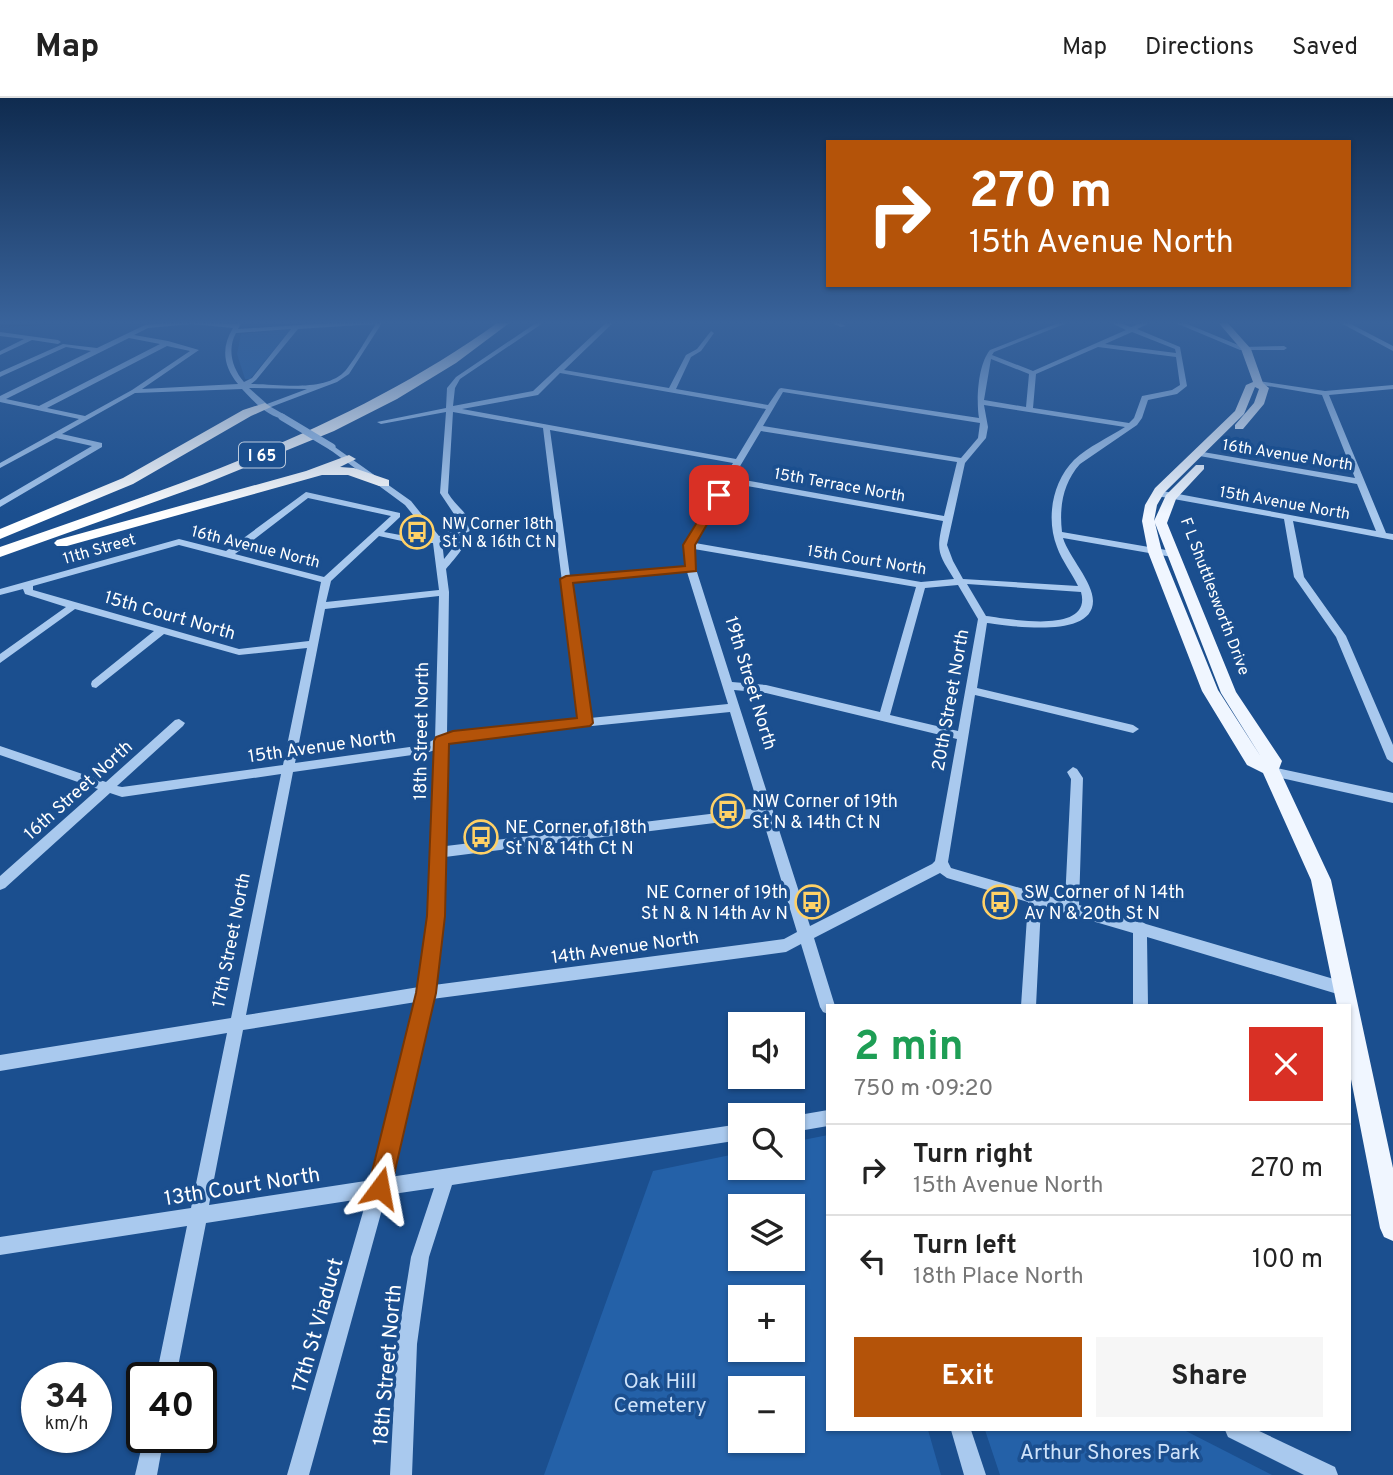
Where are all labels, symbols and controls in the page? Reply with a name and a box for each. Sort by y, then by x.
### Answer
text: Map [35,27,99,69]
text: Map [1062,33,1107,63]
text: Directions [1145,33,1254,63]
text: Saved [1292,33,1358,63]
text: 270 m [969,163,1112,225]
icon: right [854,168,945,259]
text: 15th Avenue North [969,224,1234,264]
street label: 16th Avenue North [1221,436,1354,476]
road number: I 65 [239,442,285,468]
pin [689,465,749,525]
street label: 15th Terrace North [772,465,907,507]
icon: arrive [700,476,738,514]
street label: 15th Avenue North [1218,483,1352,525]
bus stop icon: NW Corner 18th St N & 16th Ct N [398,513,436,551]
place label: NW Corner 18th St N & 16th Ct N [442,515,556,553]
street label: F L Shuttlesworth Drive [1175,515,1253,678]
street label: 16th Avenue North [189,522,322,574]
street label: 11th Street [61,530,138,570]
street label: 15th Court North [806,542,928,580]
street label: 15th Court North [101,587,238,646]
street label: 19th Street North [718,614,781,753]
street label: 20th Street North [928,627,975,773]
street label: 18th Street North [410,662,435,801]
street label: 15th Avenue North [247,726,398,769]
street label: 16th Street North [20,736,138,846]
place label: NW Corner of 19th St N & 14th Ct N [752,791,898,835]
bus stop icon: NW Corner of 19th St N & 14th Ct N [709,792,747,830]
place label: NE Corner of 18th St N & 14th Ct N [505,817,647,861]
bus stop icon: NE Corner of 18th St N & 14th Ct N [462,818,500,856]
street label: 17th Street North [208,871,257,1010]
place label: NE Corner of 19th St N & N 14th Av N [641,882,788,926]
place label: SW Corner of N 14th Av N & 20th St N [1024,882,1185,926]
bus stop icon: NE Corner of 19th St N & N 14th Av N [793,883,831,921]
bus stop icon: SW Corner of N 14th Av N & 20th St N [981,883,1019,921]
street label: 14th Avenue North [550,927,700,970]
map controls [728,1012,805,1453]
button: sound [728,1012,805,1089]
text: 2 min [854,1022,964,1075]
button: close [1249,1027,1323,1101]
text: 750 m · 09:20 [854,1075,993,1104]
button: search [728,1103,805,1180]
text: Turn right [913,1139,1033,1172]
position arrow [343,1151,417,1225]
icon: right [854,1151,892,1189]
text: 270 m [1250,1153,1323,1186]
street label: 13th Court North [162,1162,322,1213]
text: 15th Avenue North [913,1172,1103,1201]
button: layers [728,1194,805,1271]
text: Turn left [913,1230,1017,1263]
icon: left [854,1242,892,1280]
text: 100 m [1252,1244,1323,1277]
street label: 17th St Viaduct [286,1255,351,1396]
text: 18th Place North [913,1263,1084,1292]
street label: 18th Street North [368,1283,409,1447]
button: + [728,1285,805,1362]
button: Exit [854,1337,1082,1417]
button: Share [1096,1337,1323,1417]
speed limit sign: 40 [126,1362,217,1453]
park label: Oak Hill Cemetery [613,1369,707,1420]
text: 34 [45,1376,88,1420]
button: − [728,1376,805,1453]
text: km/h [45,1413,88,1436]
park label: Arthur Shores Park [1020,1440,1200,1467]

